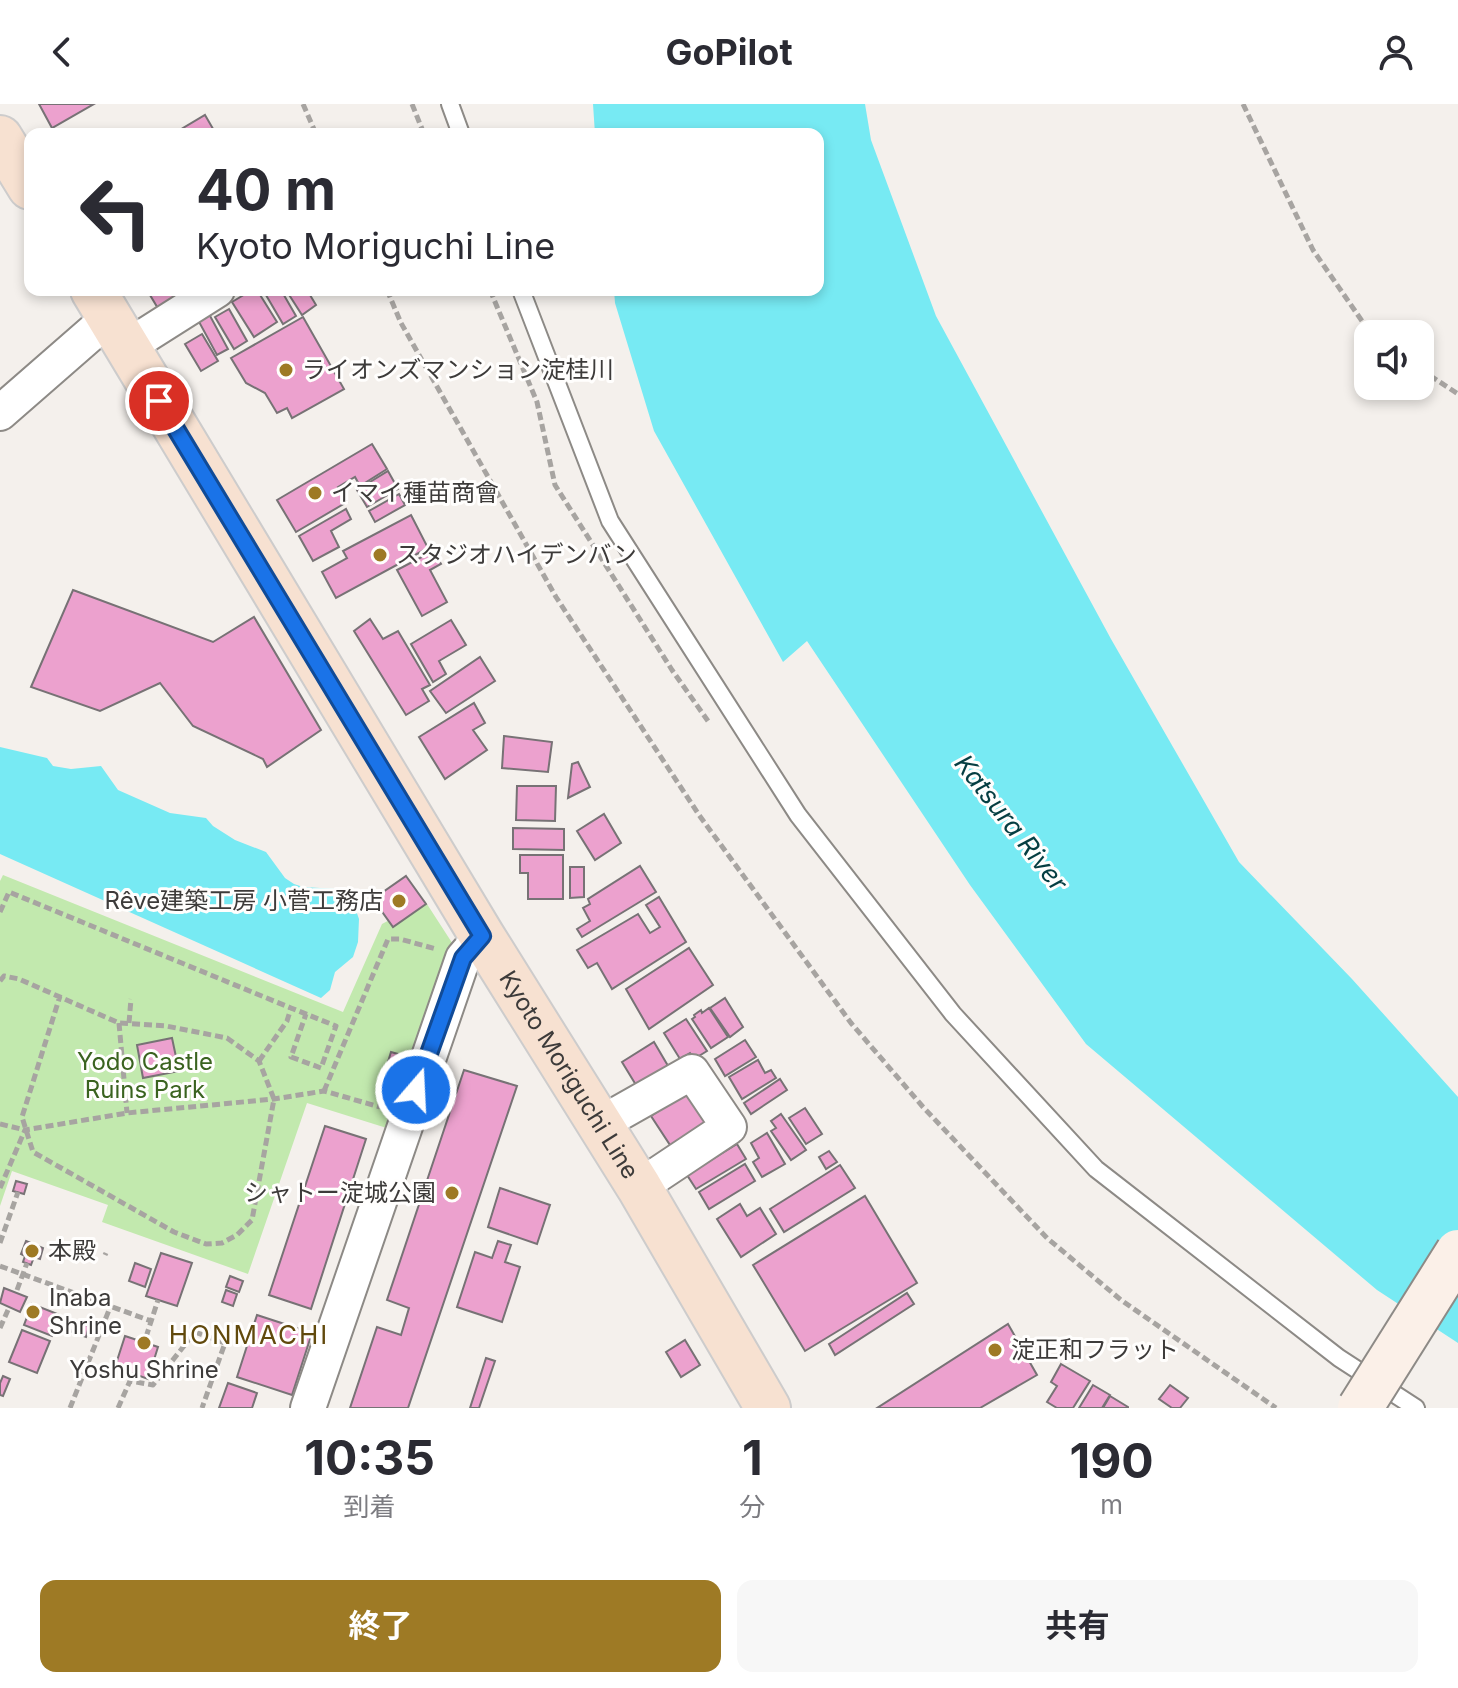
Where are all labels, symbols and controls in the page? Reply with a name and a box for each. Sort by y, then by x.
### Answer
icon: back [40,30,84,74]
text: GoPilot [665,30,793,74]
icon: person [1374,30,1418,74]
text: 40 m [196,156,336,224]
icon: left [64,160,168,264]
text: Kyoto Moriguchi Line [196,224,555,268]
map controls [1354,320,1434,400]
button: sound [1354,320,1434,400]
place label: ライオンズマンション淀桂川 [302,355,614,384]
marker: ライオンズマンション淀桂川 [277,361,295,379]
pin [125,367,193,435]
icon: arrive [137,379,181,423]
place label: イマイ種苗商會 [331,478,499,507]
marker: イマイ種苗商會 [306,484,324,502]
place label: スタジオハイデンバン [396,540,637,569]
marker: スタジオハイデンバン [371,546,389,564]
water label: Katsura River [949,748,1075,898]
place label: Rêve建築工房 小菅工務店 [105,886,383,915]
marker: Rêve建築工房 小菅工務店 [390,892,408,910]
street label: Kyoto Moriguchi Line [494,965,645,1184]
park label: Yodo Castle Ruins Park [77,1047,213,1104]
position arrow [374,1048,458,1132]
place label: シャトー淀城公園 [244,1178,436,1207]
marker: シャトー淀城公園 [443,1184,461,1202]
place label: 本殿 [48,1236,96,1265]
marker: 本殿 [23,1242,41,1260]
place label: Inaba Shrine [49,1283,122,1340]
marker: Inaba Shrine [24,1303,42,1321]
district label: HONMACHI [169,1319,329,1350]
marker: Yoshu Shrine [135,1334,153,1352]
place label: 淀正和フラット [1011,1335,1179,1364]
marker: 淀正和フラット [986,1341,1004,1359]
place label: Yoshu Shrine [69,1355,219,1384]
text: 10:35 [304,1428,435,1487]
text: 1 [742,1428,763,1487]
text: 190 [1069,1431,1154,1490]
text: m [1100,1489,1123,1520]
text: 到着 [344,1491,396,1522]
text: 分 [739,1491,765,1522]
button: 終了 [40,1580,721,1672]
button: 共有 [737,1580,1418,1672]

